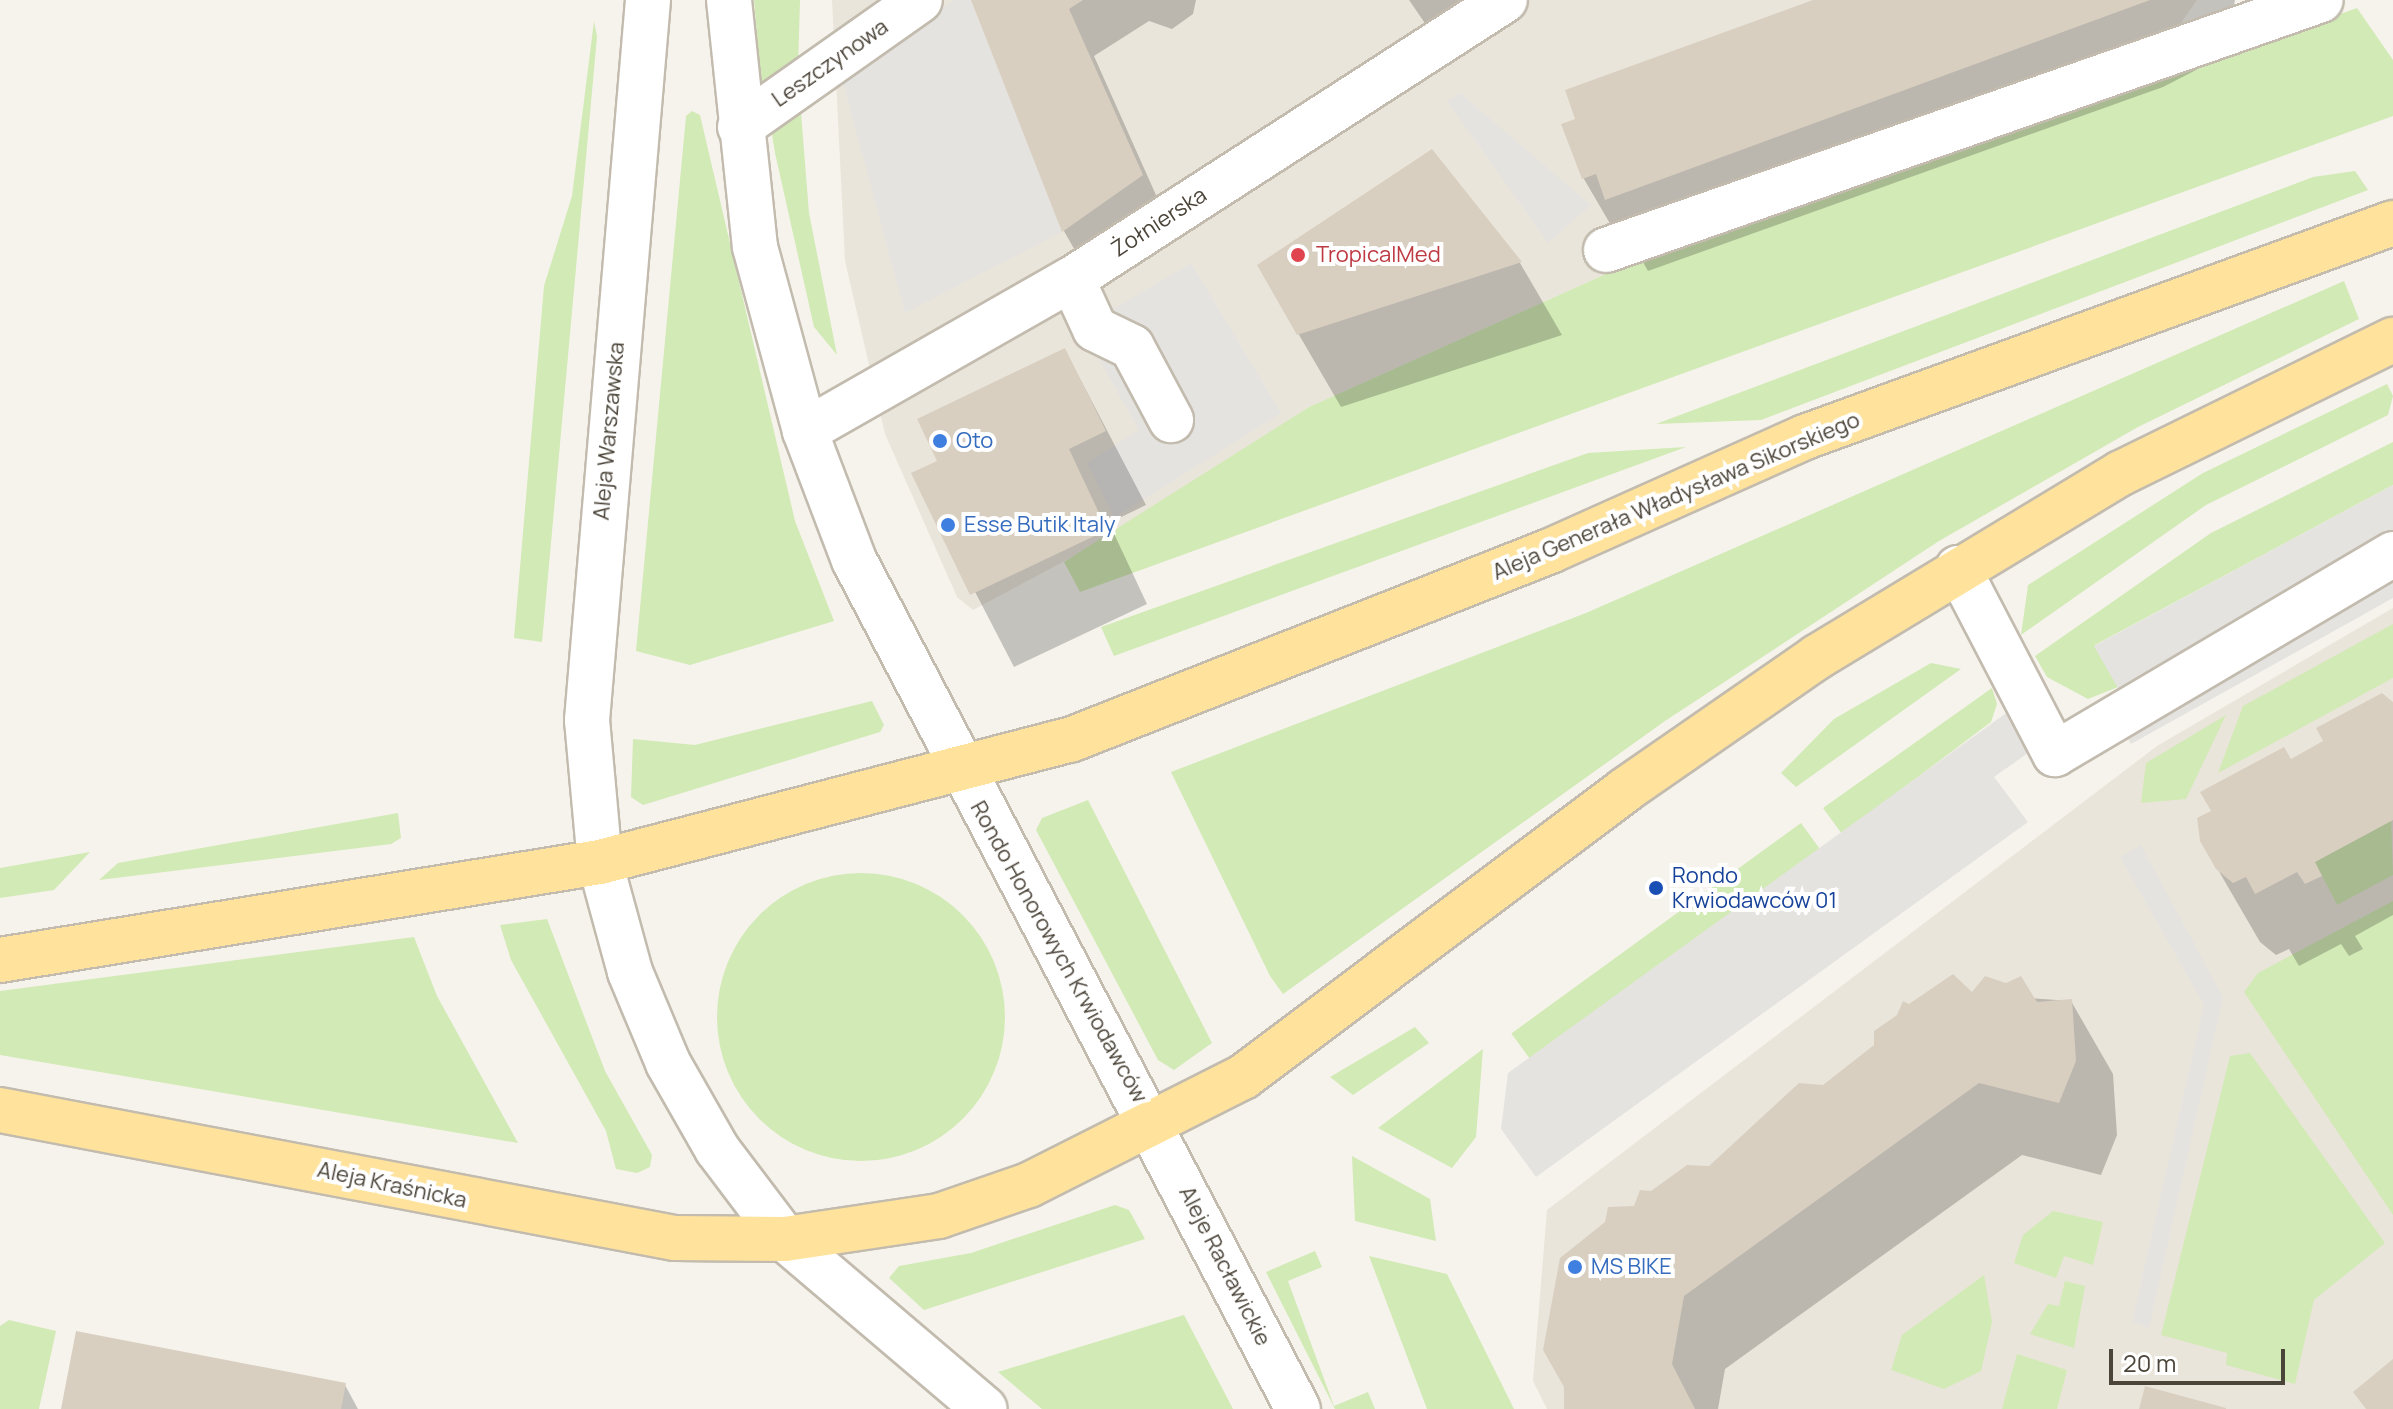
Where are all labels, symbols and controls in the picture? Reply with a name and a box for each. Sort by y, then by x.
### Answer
street label: Leszczynowa [767,13,893,113]
street label: Żołnierska [1107,182,1211,262]
place label: TropicalMed [1316,242,1441,268]
marker: TropicalMed [1287,244,1309,266]
street label: Aleja Warszawska [588,341,630,521]
street label: Aleja Generała Władysława Sikorskiego [1488,406,1864,586]
place label: Oto [956,428,993,454]
marker: Oto [931,432,949,450]
place label: Esse Butik Italy [964,512,1116,538]
marker: Esse Butik Italy [939,516,957,534]
street label: Rondo Honorowych Krwiodawców [965,797,1153,1107]
place label: Rondo Krwiodawców 01 [1672,862,1837,914]
marker: Rondo Krwiodawców 01 [1647,879,1665,897]
street label: Aleja Kraśnicka [315,1156,469,1214]
street label: Aleje Racławickie [1173,1182,1277,1350]
place label: MS BIKE [1591,1254,1672,1280]
marker: MS BIKE [1566,1258,1584,1276]
scale bar [2113,1333,2289,1383]
text: 20 m [2123,1346,2176,1379]

